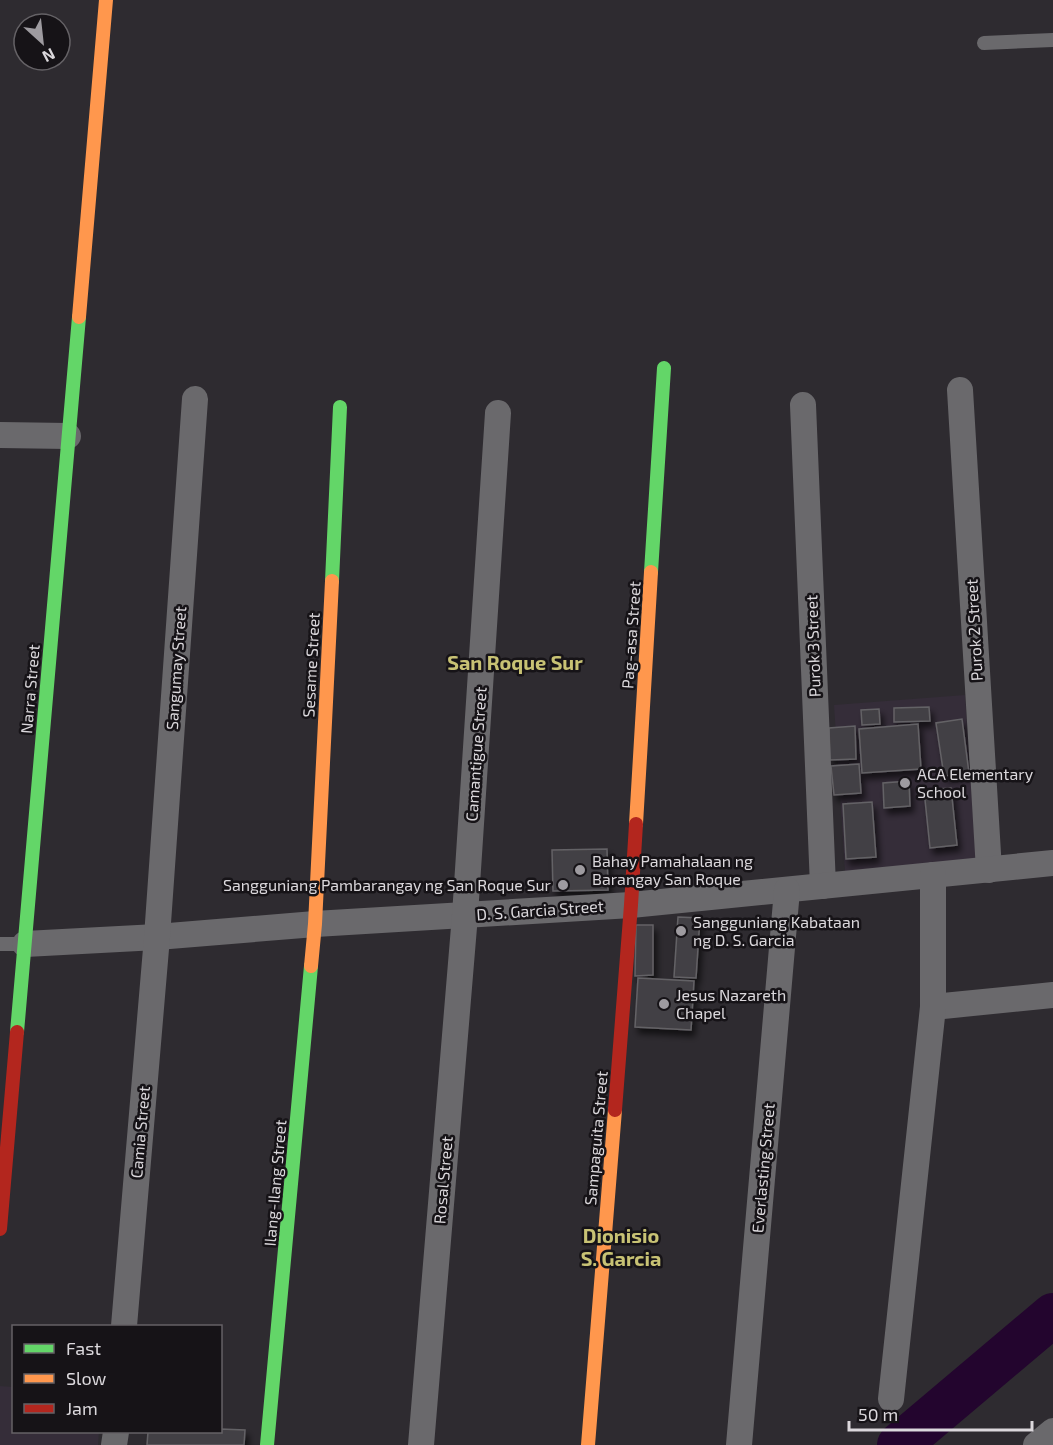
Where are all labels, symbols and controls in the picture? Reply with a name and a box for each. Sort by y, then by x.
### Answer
north arrow [12,12,72,72]
text: N [40,45,59,67]
street label: Purok 2 Street [961,578,986,682]
street label: Pag-asa Street [617,580,644,690]
street label: Purok 3 Street [801,595,824,697]
street label: Sangumay Street [162,605,189,731]
street label: Sesame Street [298,612,323,718]
street label: Narra Street [16,643,43,734]
district label: San Roque Sur [447,650,583,674]
street label: Camantigue Street [461,686,490,822]
place label: ACA Elementary School [917,764,1034,801]
marker: ACA Elementary School [898,776,912,790]
place label: Bahay Pamahalaan ng Barangay San Roque [592,851,753,888]
marker: Bahay Pamahalaan ng Barangay San Roque [573,863,587,877]
place label: Sangguniang Pambarangay ng San Roque Sur [223,875,552,894]
marker: Sangguniang Pambarangay ng San Roque Sur [556,878,570,892]
street label: D. S. Garcia Street [476,896,604,923]
place label: Sangguniang Kabataan ng D. S. Garcia [693,912,860,949]
marker: Sangguniang Kabataan ng D. S. Garcia [674,924,688,938]
place label: Jesus Nazareth Chapel [676,985,786,1022]
marker: Jesus Nazareth Chapel [657,997,671,1011]
street label: Sampaguita Street [580,1070,611,1206]
street label: Camia Street [126,1085,153,1179]
street label: Everlasting Street [747,1102,778,1234]
street label: Ilang-Ilang Street [259,1119,290,1247]
street label: Rosal Street [429,1135,456,1225]
district label: Dionisio S. Garcia [581,1223,661,1270]
legend [12,1325,222,1433]
text: Fast [66,1337,101,1359]
text: Slow [66,1367,107,1389]
scale bar [849,1394,1032,1432]
text: Jam [66,1397,98,1419]
text: 50 m [858,1403,898,1425]

